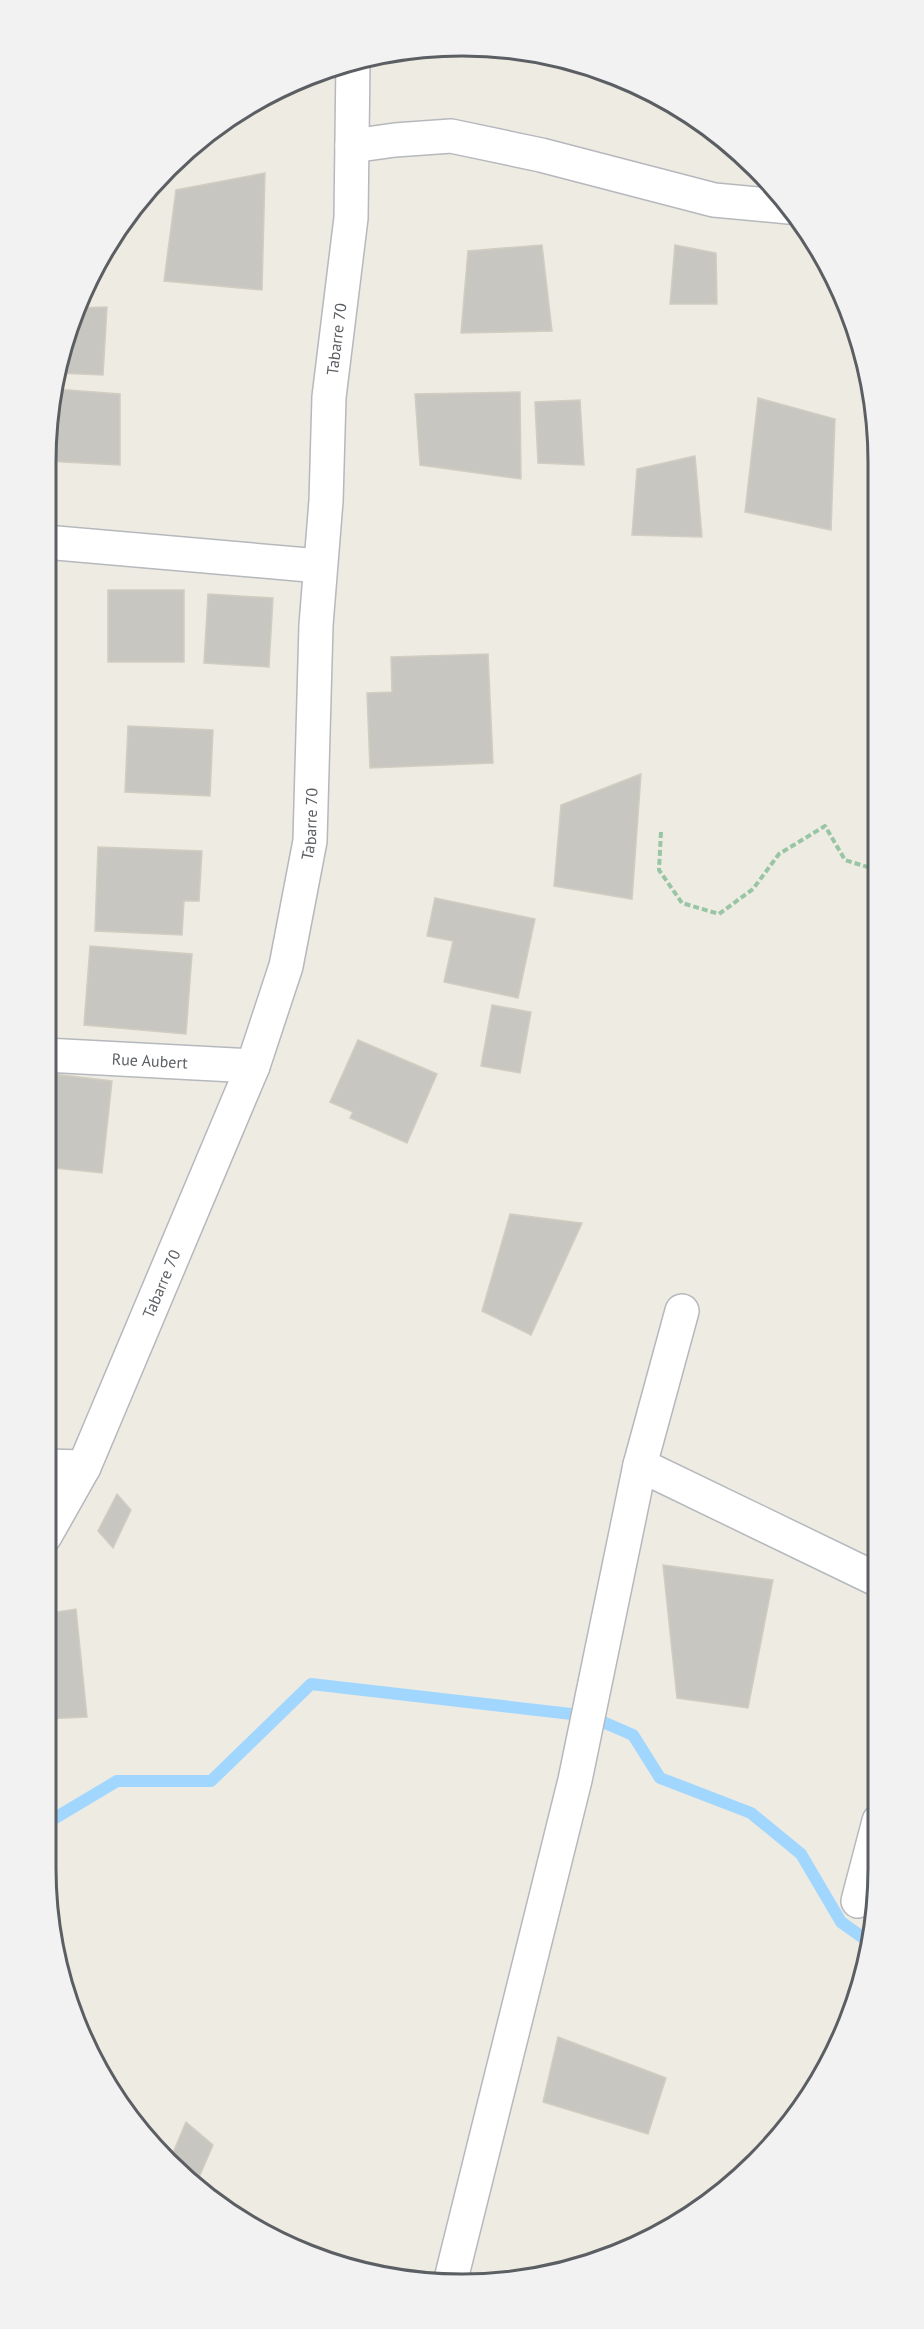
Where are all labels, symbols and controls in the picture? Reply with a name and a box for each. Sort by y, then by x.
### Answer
street label: Tabarre 70 [322,301,351,376]
street label: Tabarre 70 [297,787,321,862]
street label: Rue Aubert [111,1049,189,1073]
street label: Tabarre 70 [138,1246,185,1321]

